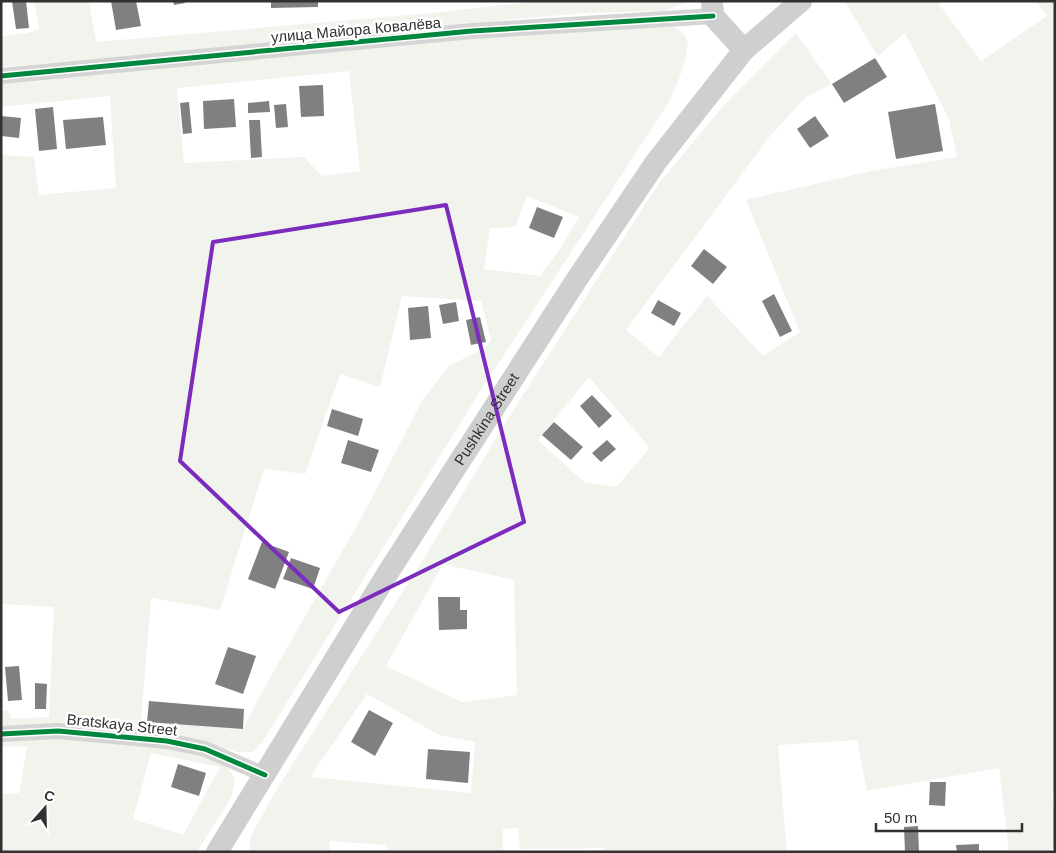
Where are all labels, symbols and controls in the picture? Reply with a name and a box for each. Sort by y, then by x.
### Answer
street label: улица Майора Ковалёва [270,14,442,45]
street label: Pushkina Street [450,369,523,468]
street label: Bratskaya Street [66,710,179,739]
north arrow [20,783,70,833]
text: С [42,787,57,805]
scale bar [876,800,1022,832]
text: 50 m [884,809,917,826]

